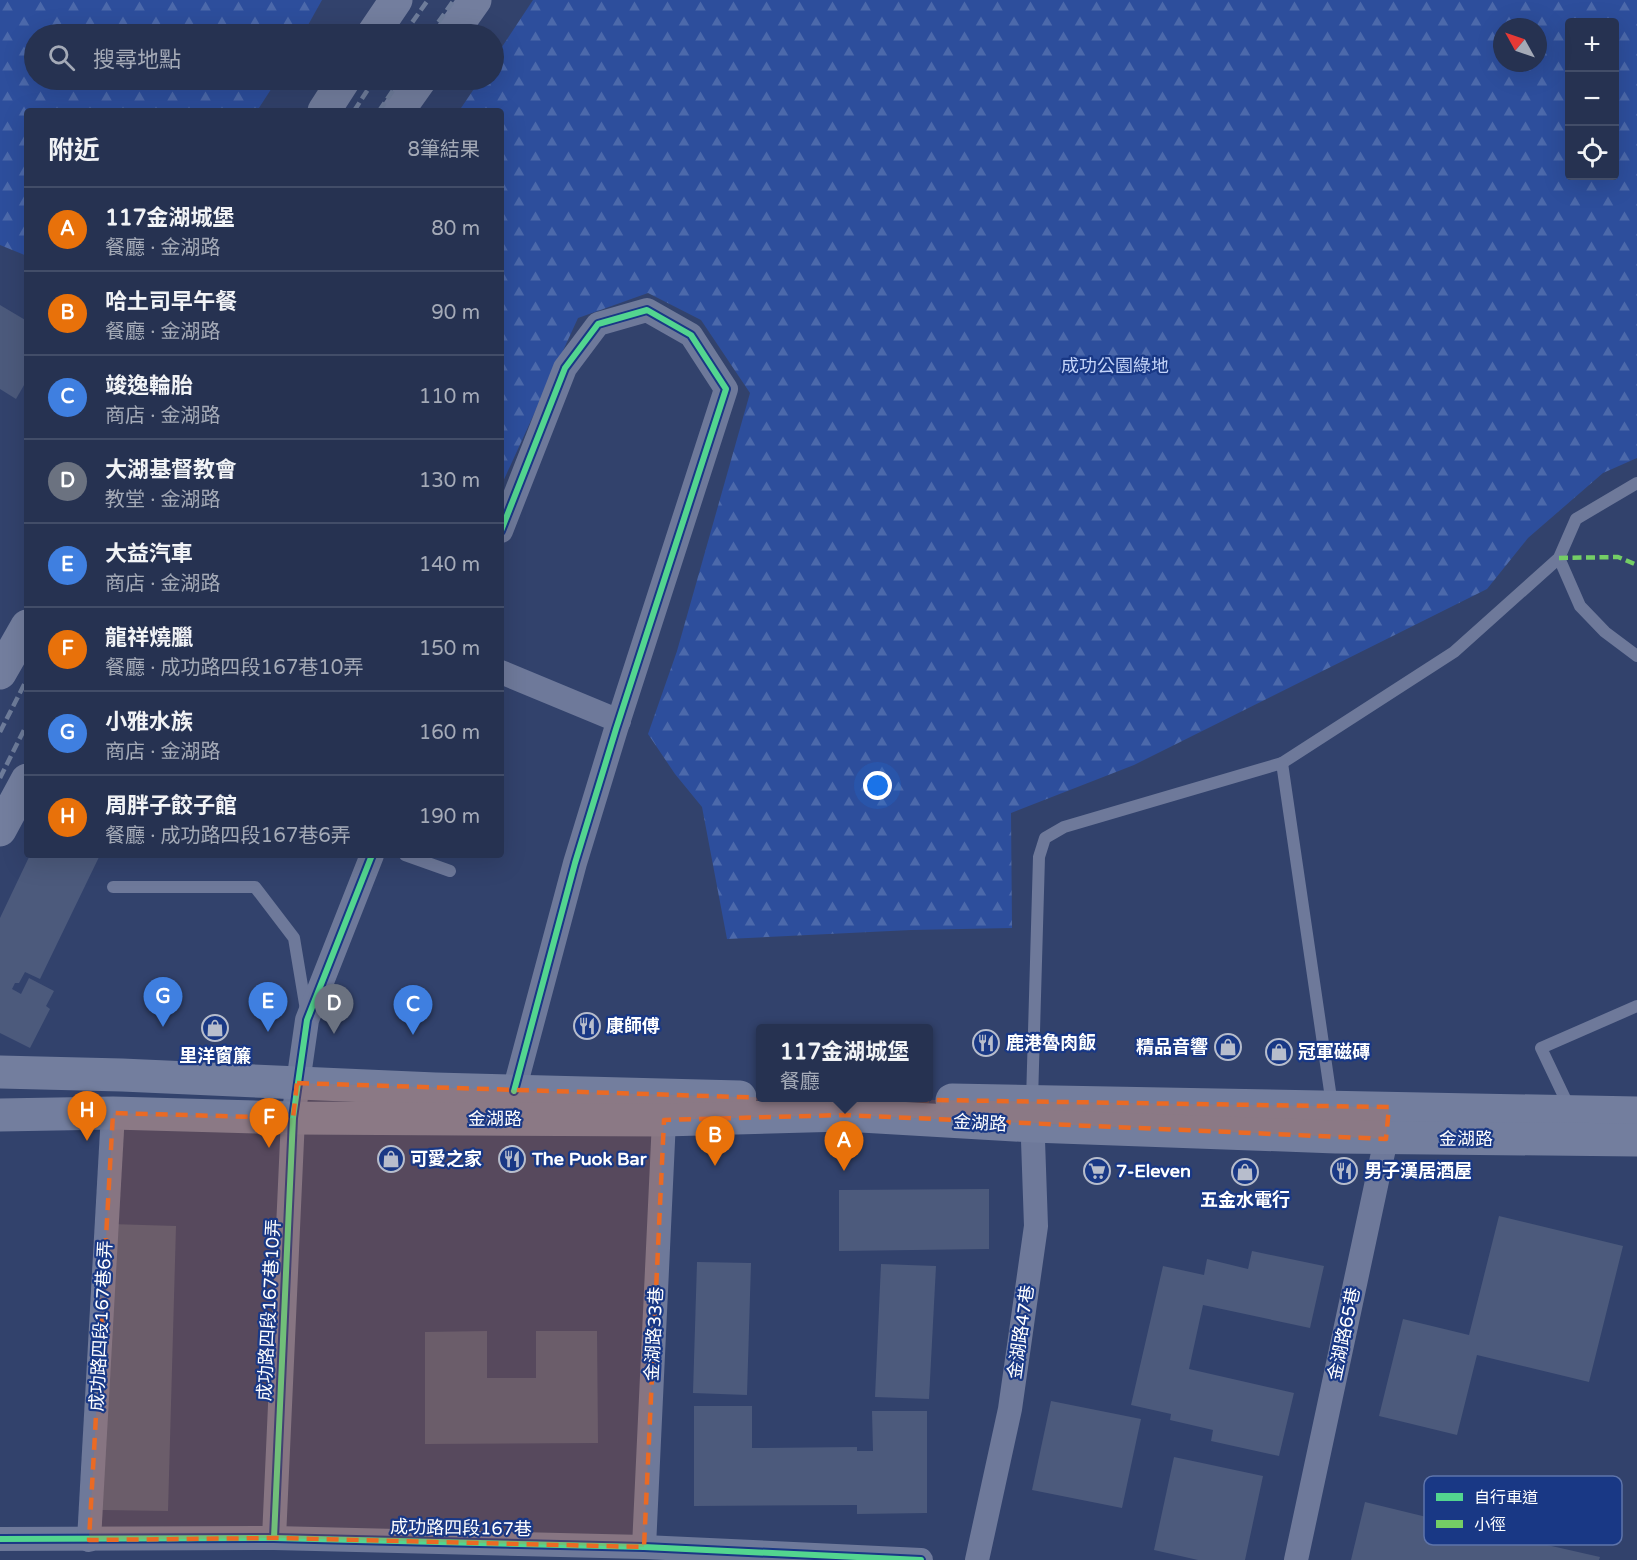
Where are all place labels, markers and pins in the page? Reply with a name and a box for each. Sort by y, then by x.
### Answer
pin: G [144,978,182,1027]
pin: E [248,982,288,1032]
pin: D [314,984,354,1034]
pin: C [394,986,432,1035]
restaurant icon: 康師傅 [572,1011,602,1041]
shop icon: 里洋窗簾 [200,1013,230,1043]
place label: 康師傅 [606,1015,660,1037]
restaurant icon: 鹿港魯肉飯 [971,1028,1001,1058]
place label: 鹿港魯肉飯 [1006,1032,1096,1054]
shop icon: 精品音響 [1213,1032,1243,1062]
place label: 精品音響 [1136,1036,1208,1058]
shop icon: 冠軍磁磚 [1264,1037,1294,1067]
place label: 冠軍磁磚 [1298,1041,1370,1063]
place label: 里洋窗簾 [179,1045,251,1067]
pin: H [68,1092,106,1141]
pin: F [250,1098,288,1148]
pin: B [696,1116,734,1166]
pin: A [824,1122,864,1171]
shop icon: 可愛之家 [376,1144,406,1174]
restaurant icon: The Puok Bar [497,1144,527,1174]
place label: 可愛之家 [410,1148,482,1170]
place label: The Puok Bar [531,1148,648,1170]
supermarket icon: 7-Eleven [1082,1156,1112,1186]
restaurant icon: 男子漢居酒屋 [1329,1156,1359,1186]
shop icon: 五金水電行 [1230,1157,1260,1187]
place label: 7-Eleven [1116,1160,1191,1182]
place label: 男子漢居酒屋 [1364,1160,1472,1182]
place label: 五金水電行 [1200,1189,1290,1211]

